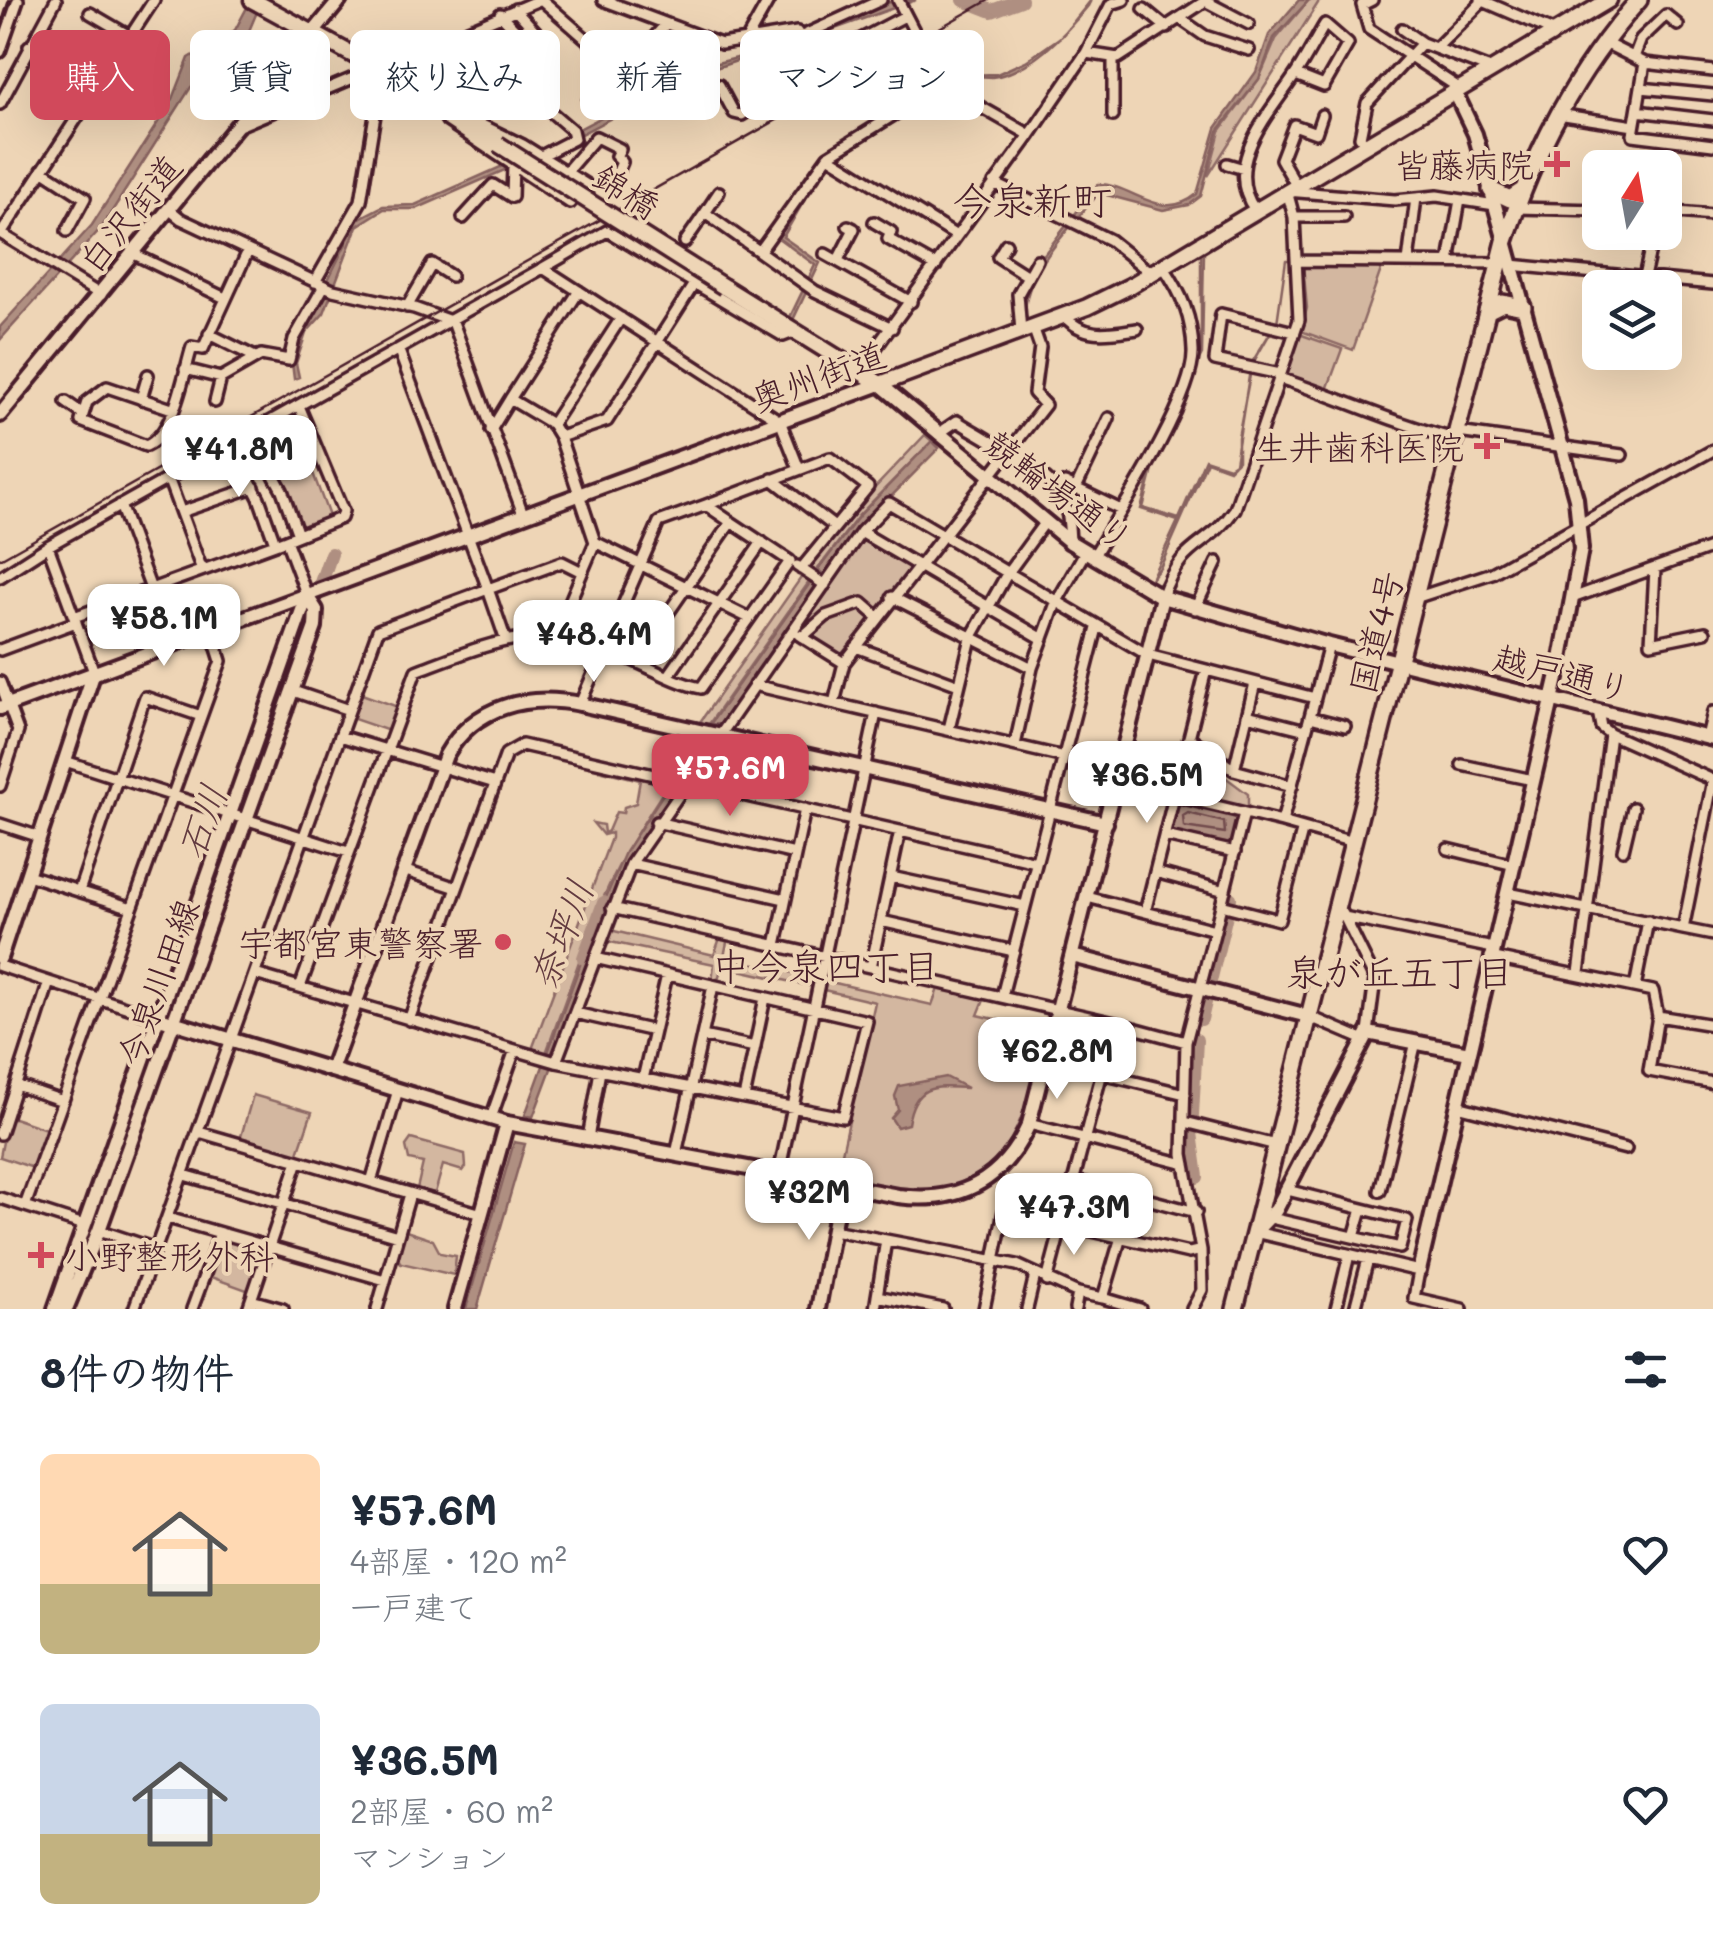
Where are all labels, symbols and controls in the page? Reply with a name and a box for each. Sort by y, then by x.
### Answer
chip: 購入 [30,30,170,120]
chip: 賃貸 [190,30,330,120]
chip: 絞り込み [350,30,560,120]
chip: 新着 [580,30,720,120]
chip: マンション [740,30,984,120]
place label: 皆藤病院 [1394,141,1534,187]
street label: 白沢街道 [67,144,191,282]
north arrow [1582,150,1682,250]
map controls [1582,150,1682,370]
marker: 皆藤病院 [1544,151,1570,177]
street label: 錦橋 [585,152,669,228]
district label: 今泉新町 [952,173,1112,225]
button: layers [1582,270,1682,370]
street label: 奥州街道 [744,329,892,421]
pin: ¥41.8M [158,415,320,500]
street label: 競輪場通り [976,419,1144,561]
place label: 生井歯科医院 [1254,423,1464,469]
text: ¥41.8M [183,426,295,468]
marker: 生井歯科医院 [1474,433,1500,459]
street label: 国道4号 [1337,566,1413,698]
pin: ¥58.1M [83,584,245,669]
text: ¥58.1M [109,595,219,637]
pin: ¥48.4M [513,600,675,685]
text: ¥48.4M [535,611,653,653]
street label: 越戸通り [1490,633,1636,711]
pin: ¥57.6M [649,734,811,819]
pin: ¥36.5M [1066,741,1228,826]
text: ¥57.6M [674,745,786,787]
text: ¥36.5M [1090,752,1204,794]
water label: 石川 [165,777,237,865]
water label: 奈坪川 [516,872,604,996]
street label: 今泉川田線 [105,892,209,1072]
place label: 宇都宮東警察署 [238,919,483,965]
marker: 宇都宮東警察署 [492,931,514,953]
district label: 中今泉四丁目 [712,940,940,990]
district label: 泉が丘五丁目 [1286,946,1514,996]
pin: ¥62.8M [976,1017,1138,1102]
text: ¥62.8M [1000,1028,1114,1070]
pin: ¥32M [750,1158,868,1243]
text: ¥32M [767,1169,851,1211]
pin: ¥47.3M [993,1173,1155,1258]
text: ¥47.3M [1017,1184,1131,1226]
place label: 小野整形外科 [64,1232,274,1278]
marker: 小野整形外科 [28,1242,54,1268]
icon: filters [1618,1342,1673,1397]
text: 8件の物件 [40,1344,234,1399]
text: ¥57.6M [350,1481,498,1536]
icon: home [120,1494,240,1614]
icon: heart [1618,1527,1673,1582]
text: 4部屋 · 120 m² [350,1539,567,1581]
text: 一戸建て [350,1585,478,1627]
text: ¥36.5M [350,1731,500,1786]
icon: home [120,1744,240,1864]
icon: heart [1618,1777,1673,1832]
text: 2部屋 · 60 m² [350,1789,553,1831]
text: マンション [350,1835,509,1877]

